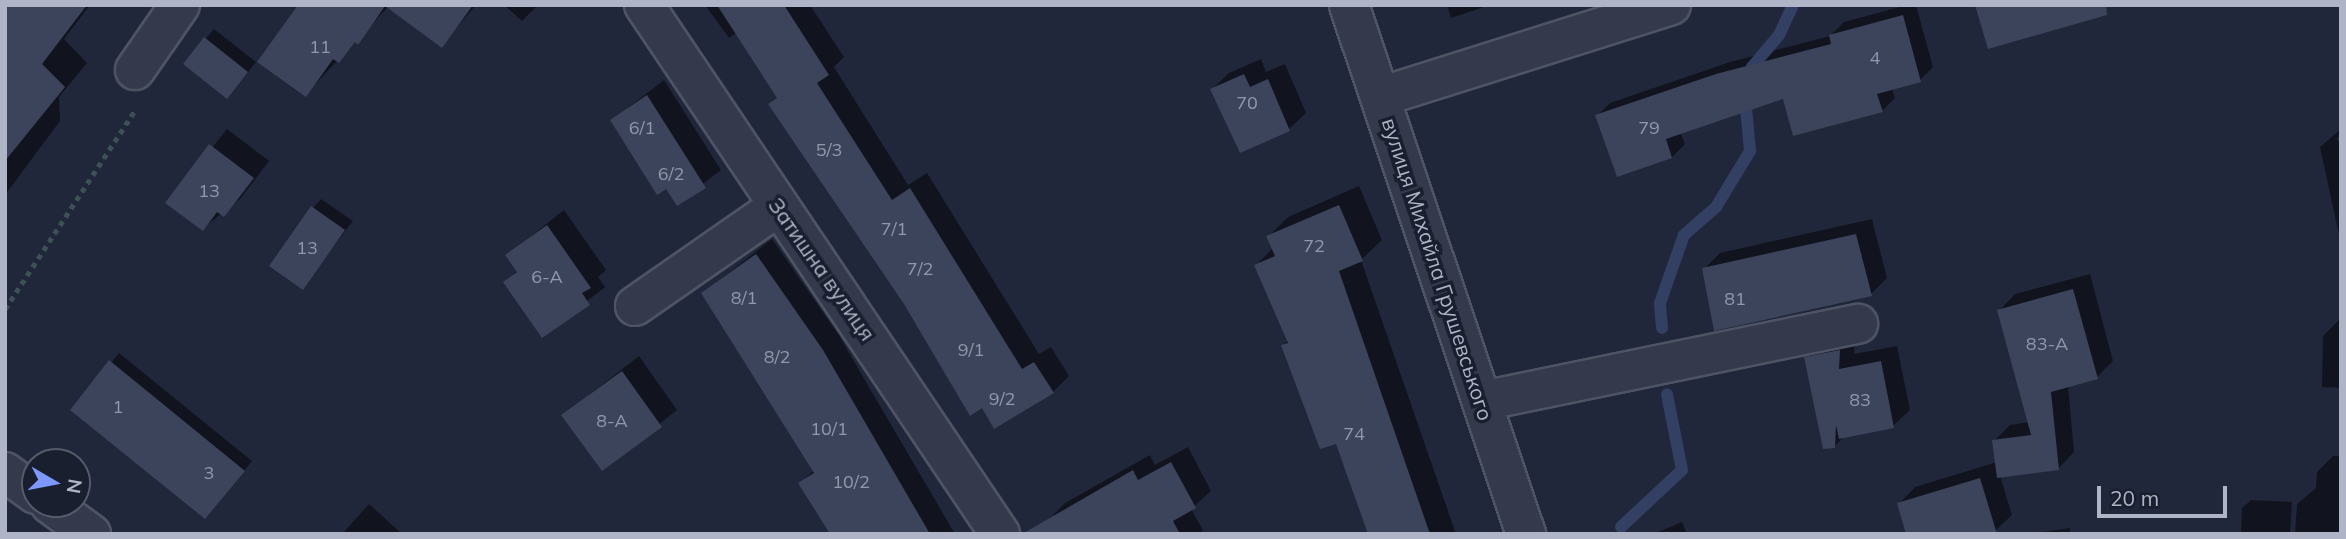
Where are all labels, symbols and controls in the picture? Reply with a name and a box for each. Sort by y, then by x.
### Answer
house number: 11 [309,36,331,58]
house number: 4 [1870,47,1880,69]
house number: 70 [1236,92,1258,114]
street label: вулиця Михайла Грушевського [1377,115,1499,423]
house number: 6/1 [629,117,655,139]
house number: 79 [1638,117,1660,139]
house number: 5/3 [816,139,842,161]
house number: 6/2 [658,163,684,185]
house number: 13 [198,180,220,202]
street label: Затишна вулиця [763,193,881,345]
house number: 7/1 [881,218,907,240]
house number: 72 [1303,235,1325,257]
house number: 13 [296,237,318,259]
house number: 7/2 [907,258,933,280]
house number: 6-А [531,266,563,288]
house number: 8/1 [731,287,757,309]
house number: 81 [1724,288,1746,310]
house number: 83-А [2026,333,2068,355]
house number: 9/1 [958,339,984,361]
house number: 8/2 [764,346,790,368]
house number: 9/2 [989,388,1015,410]
house number: 83 [1849,389,1871,411]
house number: 1 [113,396,123,418]
house number: 8-А [596,410,628,432]
house number: 10/1 [810,418,848,440]
house number: 74 [1343,423,1365,445]
north arrow [21,448,91,518]
house number: 3 [204,462,214,484]
house number: 10/2 [832,471,870,493]
scale bar [2101,472,2230,516]
text: N [62,477,88,495]
text: 20 m [2110,485,2159,511]

